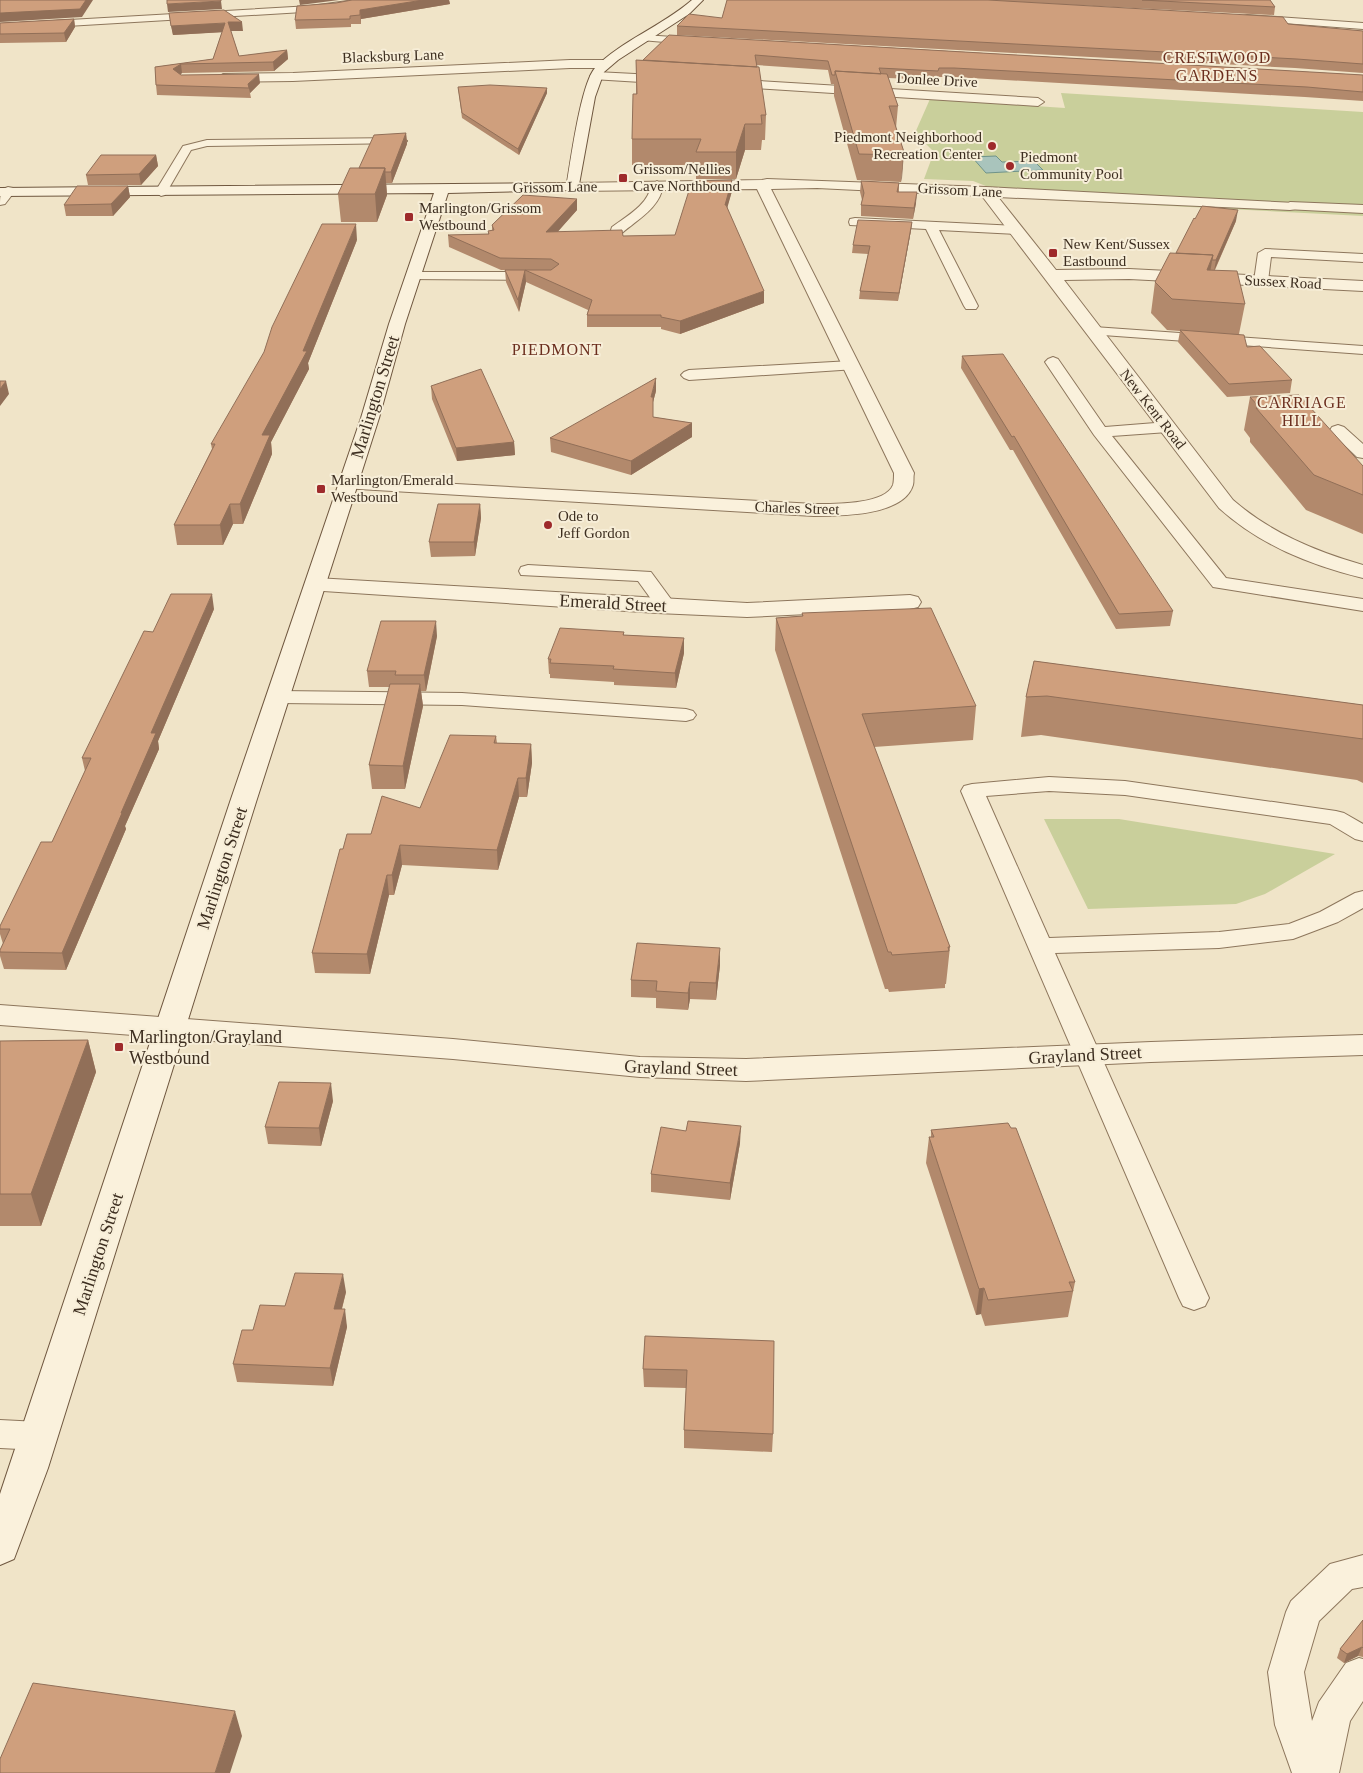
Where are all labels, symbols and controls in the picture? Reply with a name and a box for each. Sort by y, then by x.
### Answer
street label: Blacksburg Lane [342,46,444,66]
district label: CRESTWOOD GARDENS [1163,49,1271,84]
street label: Donlee Drive [896,70,978,90]
place label: Piedmont Neighborhood Recreation Center [834,129,982,162]
marker: Piedmont Neighborhood Recreation Center [986,140,998,152]
place label: Piedmont Community Pool [1020,149,1123,182]
marker: Piedmont Community Pool [1004,160,1016,172]
place label: Grissom/Nellies Cave Northbound [633,161,741,194]
marker: Grissom/Nellies Cave Northbound [617,172,629,184]
street label: Grissom Lane [513,178,598,196]
street label: Grissom Lane [917,180,1003,200]
place label: Marlington/Grissom Westbound [419,200,542,233]
marker: Marlington/Grissom Westbound [403,211,415,223]
place label: New Kent/Sussex Eastbound [1063,236,1171,269]
marker: New Kent/Sussex Eastbound [1047,247,1059,259]
street label: Sussex Road [1244,272,1322,292]
street label: Marlington Street [347,333,403,461]
district label: PIEDMONT [512,341,602,358]
street label: New Kent Road [1117,366,1189,452]
district label: CARRIAGE HILL [1257,394,1347,429]
place label: Marlington/Emerald Westbound [331,472,454,505]
marker: Marlington/Emerald Westbound [315,483,327,495]
street label: Charles Street [754,499,840,517]
place label: Ode to Jeff Gordon [558,508,630,541]
marker: Ode to Jeff Gordon [542,519,554,531]
street label: Emerald Street [559,590,667,616]
street label: Marlington Street [193,804,251,932]
place label: Marlington/Grayland Westbound [129,1027,282,1068]
marker: Marlington/Grayland Westbound [113,1041,125,1053]
street label: Grayland Street [1028,1042,1142,1068]
street label: Grayland Street [624,1056,738,1080]
street label: Marlington Street [69,1190,127,1318]

